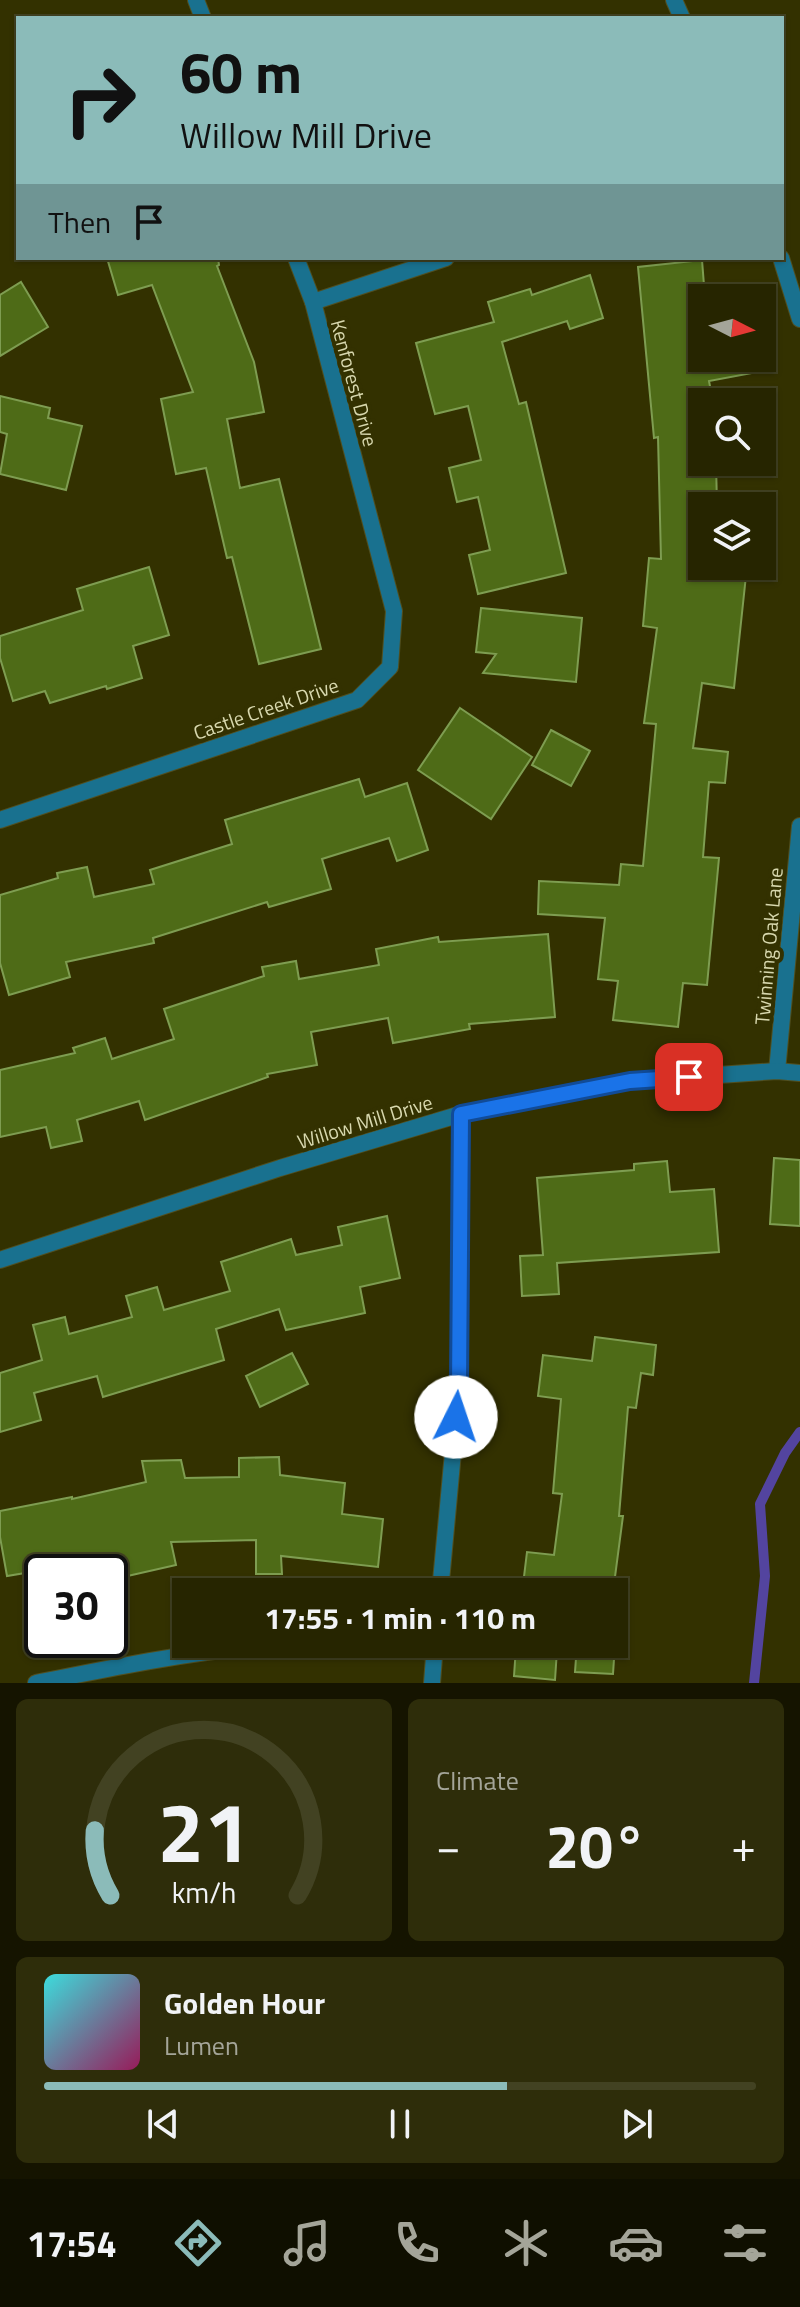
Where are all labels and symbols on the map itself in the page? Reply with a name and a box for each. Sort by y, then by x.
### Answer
north arrow [688,284,776,372]
street label: Kenforest Drive [323,316,386,450]
street label: Castle Creek Drive [189,669,343,748]
street label: Twinning Oak Lane [746,866,791,1026]
pin [655,1043,723,1111]
street label: Willow Mill Drive [293,1086,436,1157]
position arrow [414,1375,498,1459]
speed limit sign: 30 [24,1554,128,1658]

